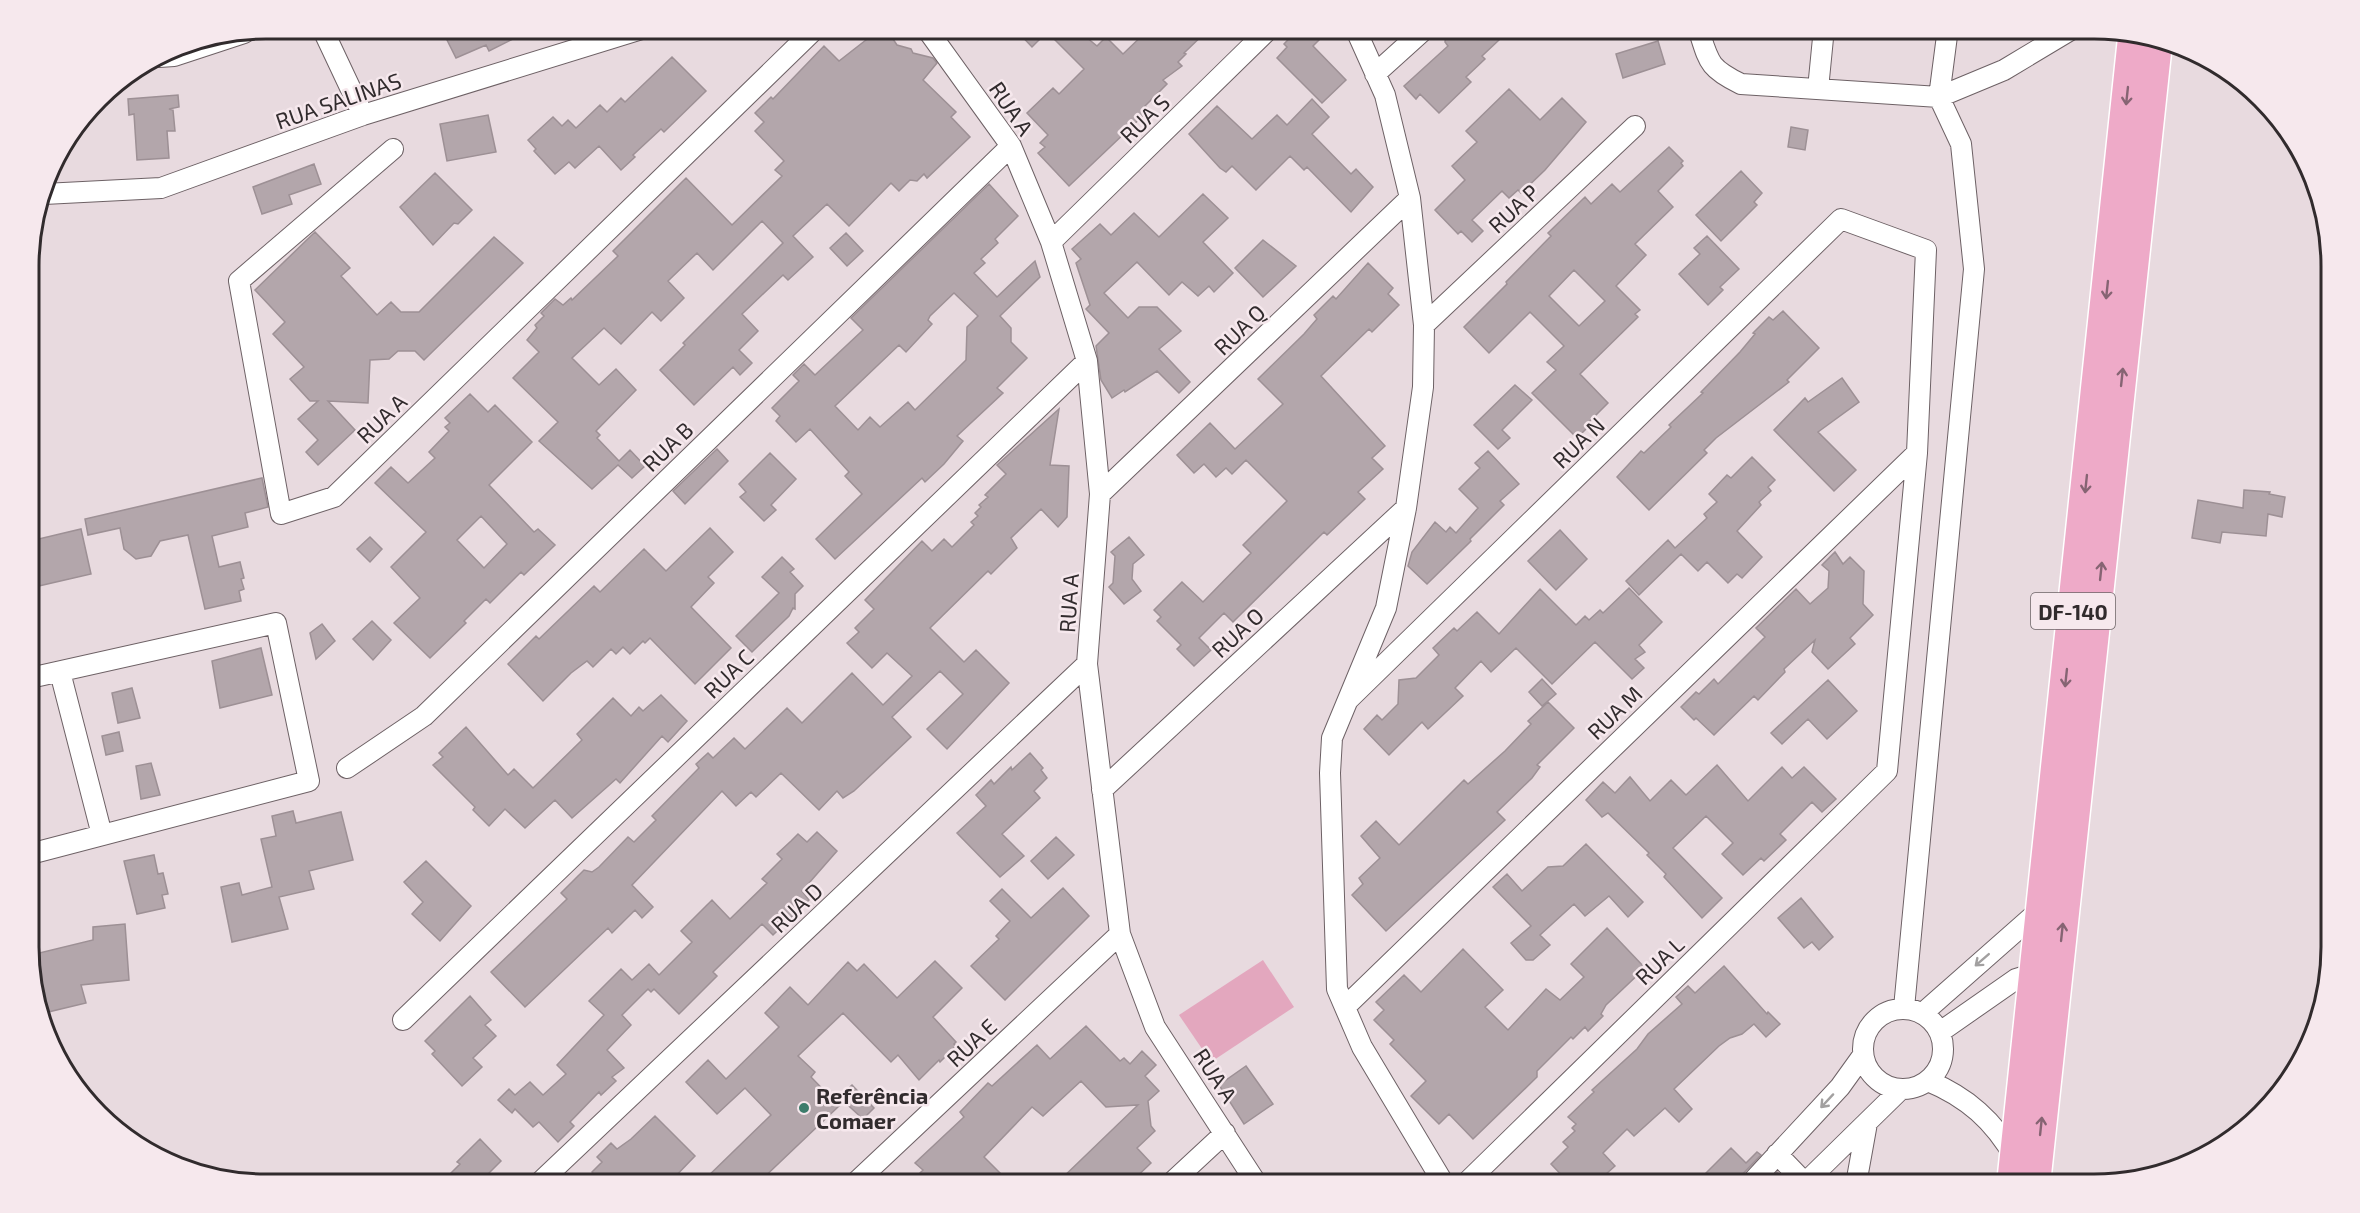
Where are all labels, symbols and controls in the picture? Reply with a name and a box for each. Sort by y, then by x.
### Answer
street label: RUA SALINAS [272,66,404,134]
street label: RUA A [985,76,1040,140]
one-way arrow [2121,85,2132,105]
street label: RUA S [1114,88,1174,148]
street label: RUA P [1482,178,1544,238]
one-way arrow [2101,279,2112,299]
street label: RUA Q [1208,298,1271,360]
one-way arrow [2116,368,2127,388]
street label: RUA A [351,388,412,448]
street label: RUA N [1547,411,1609,473]
street label: RUA B [636,416,698,476]
one-way arrow [2080,473,2091,493]
one-way arrow [2096,562,2107,581]
street label: RUA A [1053,572,1083,634]
road number: DF-140 [2031,593,2115,629]
street label: RUA O [1206,602,1268,662]
street label: RUA C [698,643,758,703]
one-way arrow [2060,667,2071,687]
street label: RUA M [1581,680,1647,744]
street label: RUA D [765,877,827,937]
one-way arrow [2057,923,2068,942]
street label: RUA L [1629,931,1689,989]
one-way arrow [1975,953,1990,967]
street label: RUA E [941,1013,1001,1071]
street label: RUA A [1189,1043,1243,1107]
place label: Referência Comaer [816,1082,928,1133]
one-way arrow [1820,1093,1834,1108]
marker: Referência Comaer [797,1101,811,1115]
one-way arrow [2036,1116,2047,1136]

